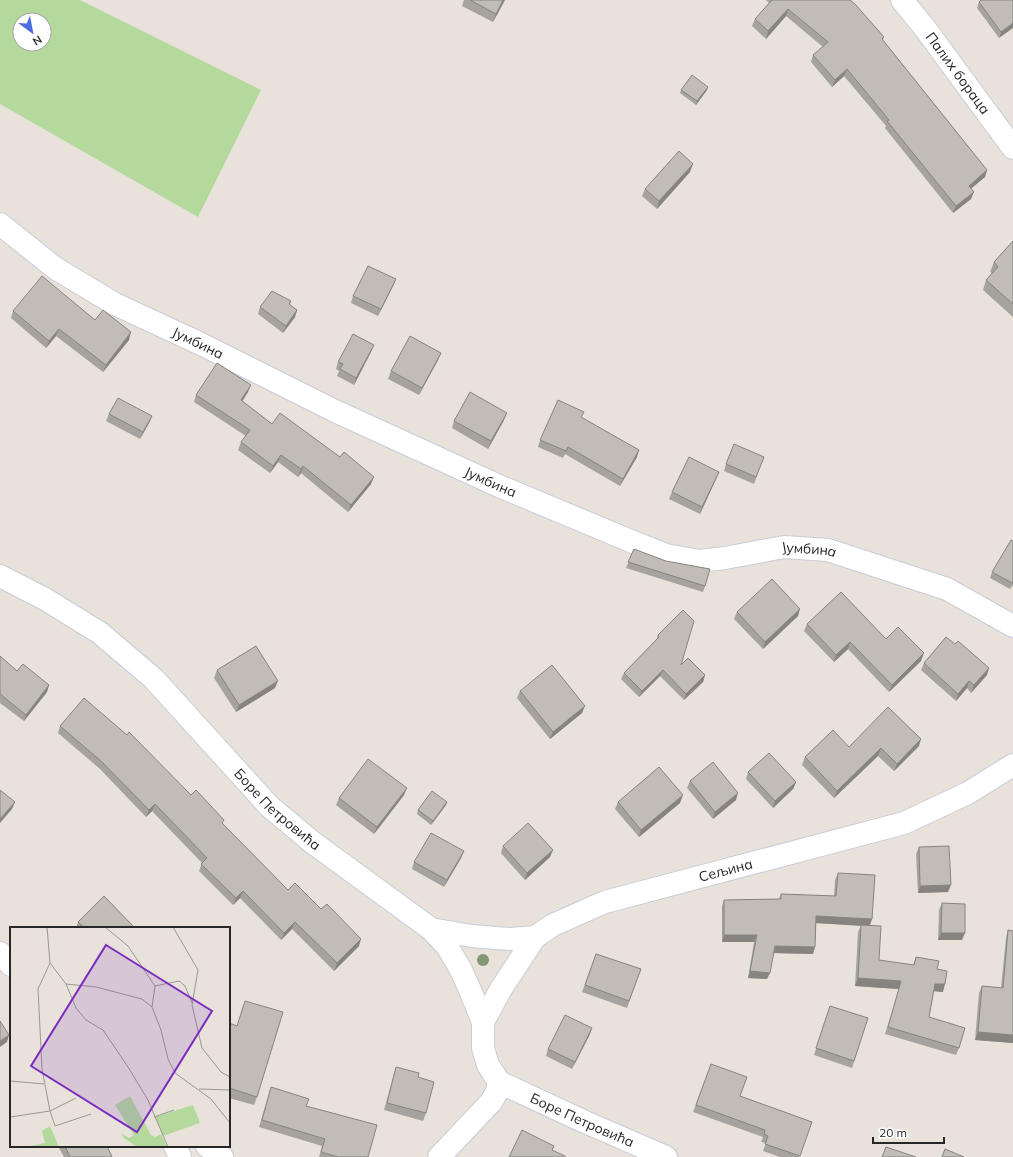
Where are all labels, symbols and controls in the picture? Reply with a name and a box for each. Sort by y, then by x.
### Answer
north arrow [12,12,52,52]
street label: Палих бораца [922,28,994,118]
text: N [30,32,45,49]
street label: Јумбина [169,323,227,363]
street label: Јумбина [462,462,519,501]
street label: Јумбина [780,538,839,561]
street label: Боре Петровића [230,765,324,854]
street label: Сељина [697,854,754,886]
inset map [10,927,230,1147]
street label: Боре Петровића [527,1089,637,1151]
scale bar [873,1119,944,1145]
text: 20 m [879,1125,907,1140]

